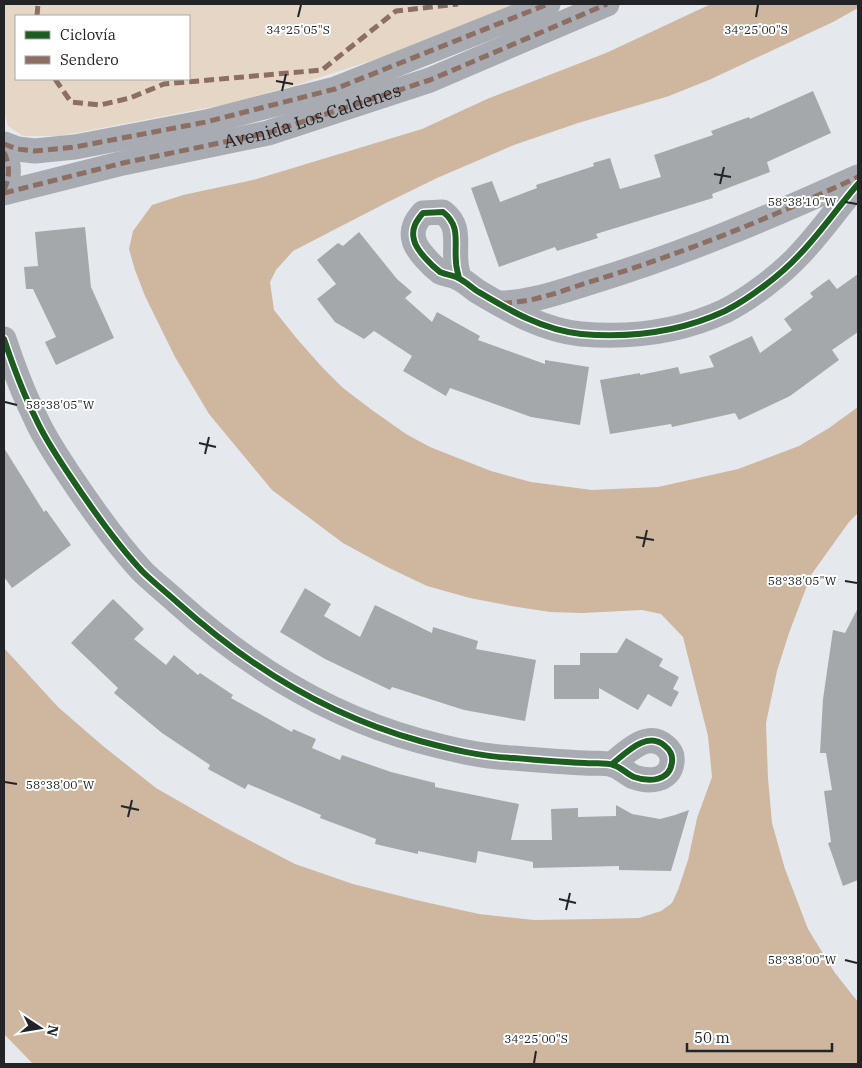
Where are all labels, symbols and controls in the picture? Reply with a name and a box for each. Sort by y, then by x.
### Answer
legend [15,15,190,80]
text: 34°25'05"S [266,22,330,37]
text: 34°25'00"S [724,22,788,37]
text: Ciclovía [60,25,116,44]
text: Sendero [60,50,119,69]
street label: Avenida Los Caldenes [222,78,404,153]
text: 58°38'10"W [768,194,837,209]
text: 58°38'05"W [26,397,95,412]
text: 58°38'05"W [768,573,837,588]
text: 58°38'00"W [26,777,95,792]
text: 58°38'00"W [768,952,837,967]
north arrow [15,1003,65,1053]
scale bar [687,1020,832,1052]
text: N [43,1023,63,1038]
text: 50 m [694,1028,730,1047]
text: 34°25'00"S [504,1031,568,1046]

